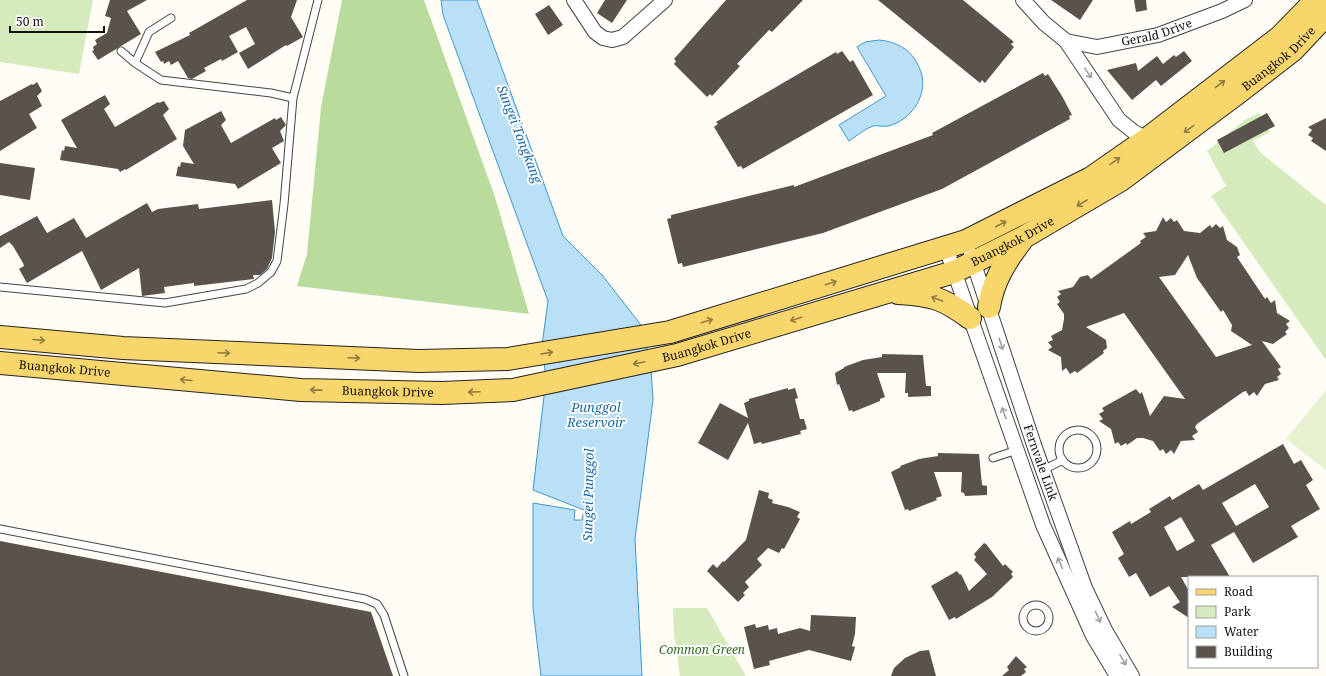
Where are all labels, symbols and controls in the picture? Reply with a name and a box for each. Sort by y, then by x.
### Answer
scale bar [10,8,104,34]
text: 50 m [16,13,44,30]
street label: Gerald Drive [1120,14,1194,50]
street label: Buangkok Drive [1238,22,1319,95]
one-way arrow [1084,68,1092,79]
one-way arrow [1214,80,1225,88]
water label: Sungei Tongkang [493,82,547,186]
one-way arrow [1184,125,1195,134]
one-way arrow [1109,157,1120,165]
one-way arrow [1076,199,1088,207]
street label: Buangkok Drive [968,212,1057,270]
one-way arrow [995,219,1007,227]
one-way arrow [825,279,838,286]
one-way arrow [931,295,944,302]
one-way arrow [789,316,802,323]
one-way arrow [700,317,713,324]
street label: Buangkok Drive [660,324,753,366]
one-way arrow [32,337,45,344]
one-way arrow [998,338,1005,351]
one-way arrow [217,349,230,356]
one-way arrow [540,349,553,357]
one-way arrow [347,354,360,362]
street label: Buangkok Drive [18,356,111,381]
one-way arrow [633,360,646,368]
one-way arrow [180,376,193,384]
street label: Buangkok Drive [342,382,434,401]
one-way arrow [310,386,323,394]
one-way arrow [468,388,481,396]
water label: Punggol Reservoir [566,398,626,431]
one-way arrow [1000,407,1007,420]
street label: Fernvale Link [1020,422,1062,504]
water label: Sungei Punggol [578,448,598,542]
one-way arrow [1055,557,1063,569]
legend [1188,576,1318,668]
text: Road [1224,583,1254,600]
text: Park [1224,603,1252,620]
one-way arrow [1095,610,1102,622]
text: Water [1224,623,1259,640]
park label: Common Green [659,641,745,658]
text: Building [1224,643,1273,660]
one-way arrow [1119,654,1127,666]

